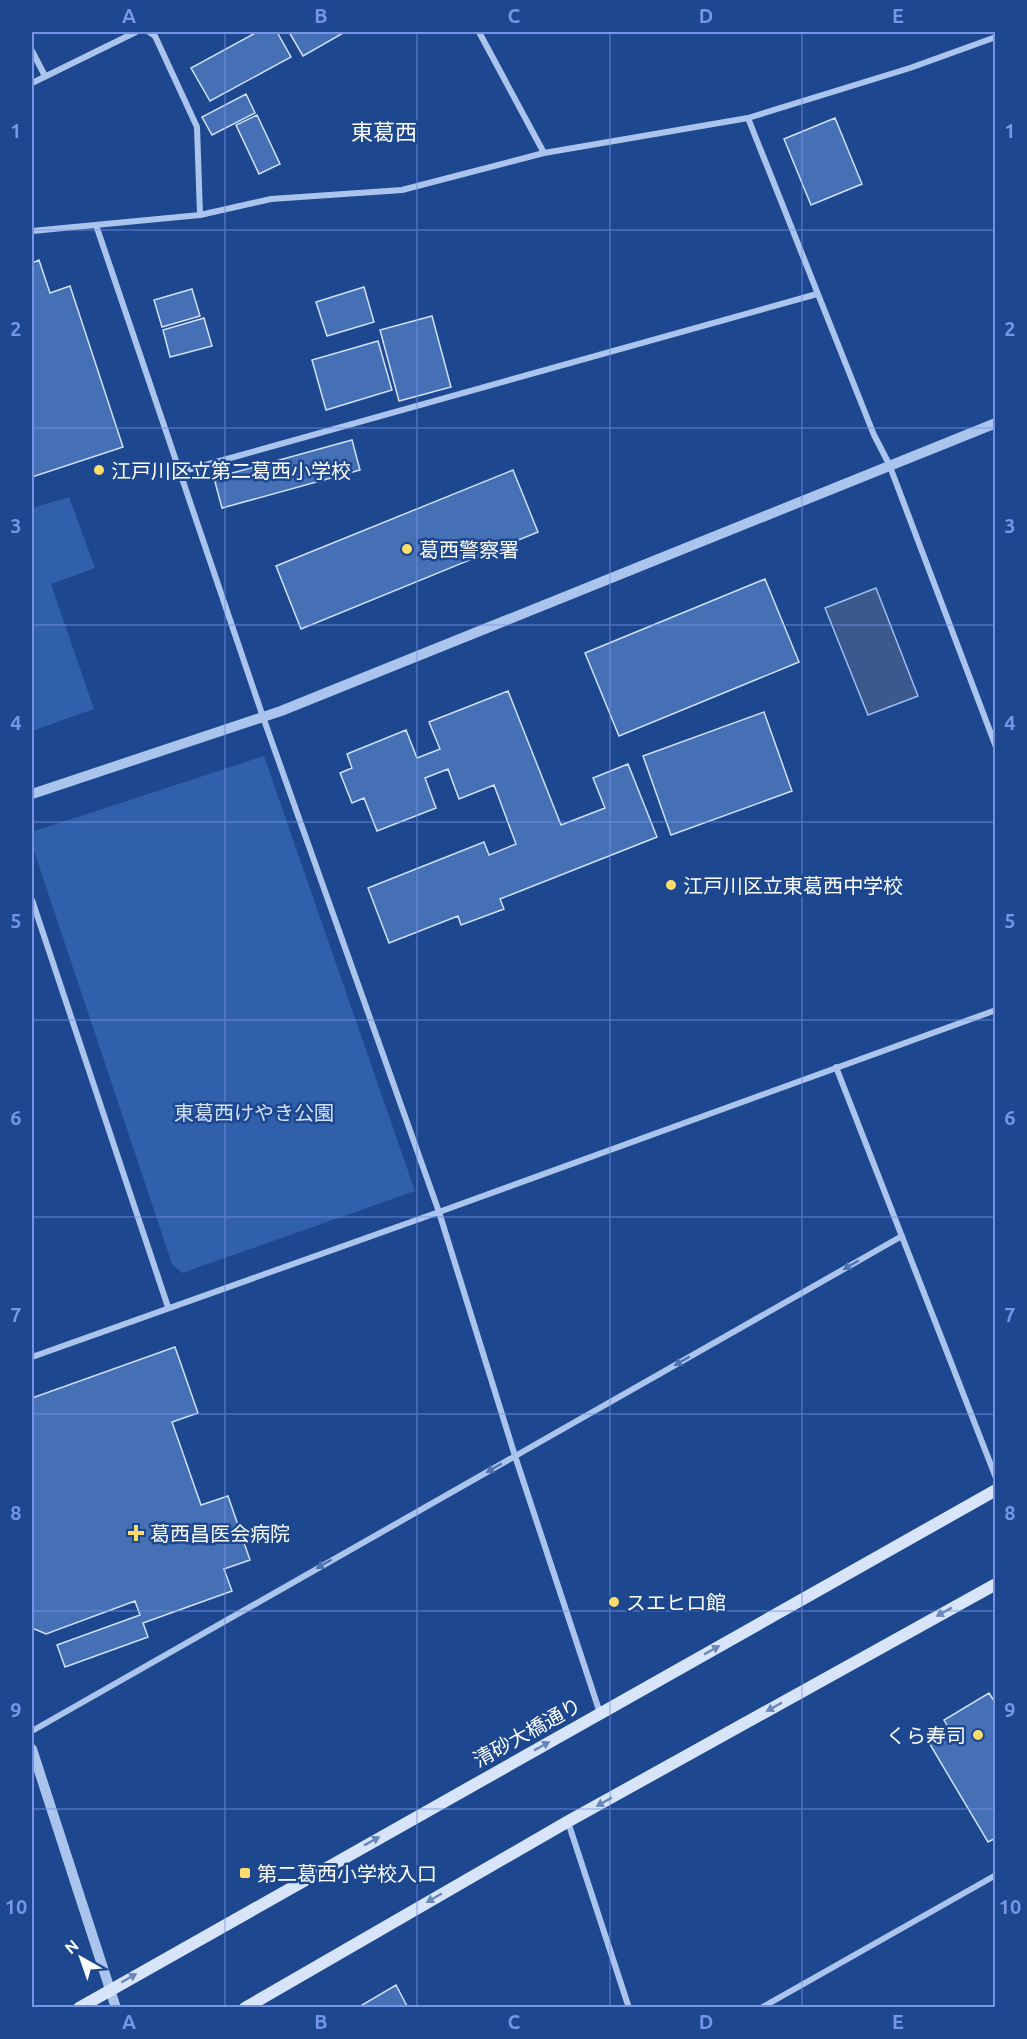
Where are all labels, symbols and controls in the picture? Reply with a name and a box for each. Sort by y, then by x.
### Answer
text: A [122,4,136,27]
text: B [314,4,328,27]
text: C [508,4,521,27]
text: D [699,4,713,27]
text: E [892,4,904,27]
text: 1 [10,119,22,142]
district label: 東葛西 [351,119,417,144]
text: 1 [1004,119,1016,142]
text: 2 [10,317,22,340]
text: 2 [1004,317,1016,340]
place label: 江戸川区立第二葛西小学校 [111,459,351,482]
marker: 江戸川区立第二葛西小学校 [92,463,106,477]
text: 3 [10,514,22,537]
text: 3 [1004,514,1016,537]
place label: 葛西警察署 [419,538,519,561]
marker: 葛西警察署 [400,542,414,556]
text: 4 [10,711,22,734]
text: 4 [1004,711,1016,734]
place label: 江戸川区立東葛西中学校 [683,874,903,897]
marker: 江戸川区立東葛西中学校 [664,878,678,892]
text: 5 [10,909,22,932]
text: 5 [1004,909,1016,932]
park label: 東葛西けやき公園 [174,1101,334,1124]
text: 6 [10,1106,22,1129]
text: 6 [1004,1106,1016,1129]
one-way arrow [842,1260,859,1270]
text: 7 [10,1303,22,1326]
text: 7 [1004,1303,1016,1326]
one-way arrow [673,1356,690,1366]
one-way arrow [486,1462,502,1473]
text: 8 [10,1501,22,1524]
text: 8 [1004,1501,1016,1524]
place label: 葛西昌医会病院 [150,1522,290,1545]
marker: 葛西昌医会病院 [127,1524,145,1542]
one-way arrow [316,1559,333,1569]
place label: スエヒロ館 [626,1591,726,1614]
marker: スエヒロ館 [607,1595,621,1609]
one-way arrow [936,1607,953,1617]
one-way arrow [704,1645,721,1655]
street label: 清砂大橋通り [469,1693,585,1771]
text: 9 [10,1698,22,1721]
text: 9 [1004,1698,1016,1721]
one-way arrow [765,1702,782,1712]
place label: くら寿司 [886,1724,966,1747]
marker: くら寿司 [971,1728,985,1742]
one-way arrow [534,1741,551,1751]
one-way arrow [595,1797,612,1807]
one-way arrow [364,1836,381,1846]
place label: 第二葛西小学校入口 [257,1862,437,1885]
marker: 第二葛西小学校入口 [238,1866,252,1880]
one-way arrow [426,1893,442,1904]
text: 10 [5,1895,27,1918]
text: 10 [999,1895,1021,1918]
north arrow [51,1928,111,1988]
text: N [61,1936,82,1957]
one-way arrow [121,1973,138,1983]
text: A [122,2010,136,2033]
text: B [314,2010,328,2033]
text: C [508,2010,521,2033]
text: D [699,2010,713,2033]
text: E [892,2010,904,2033]

